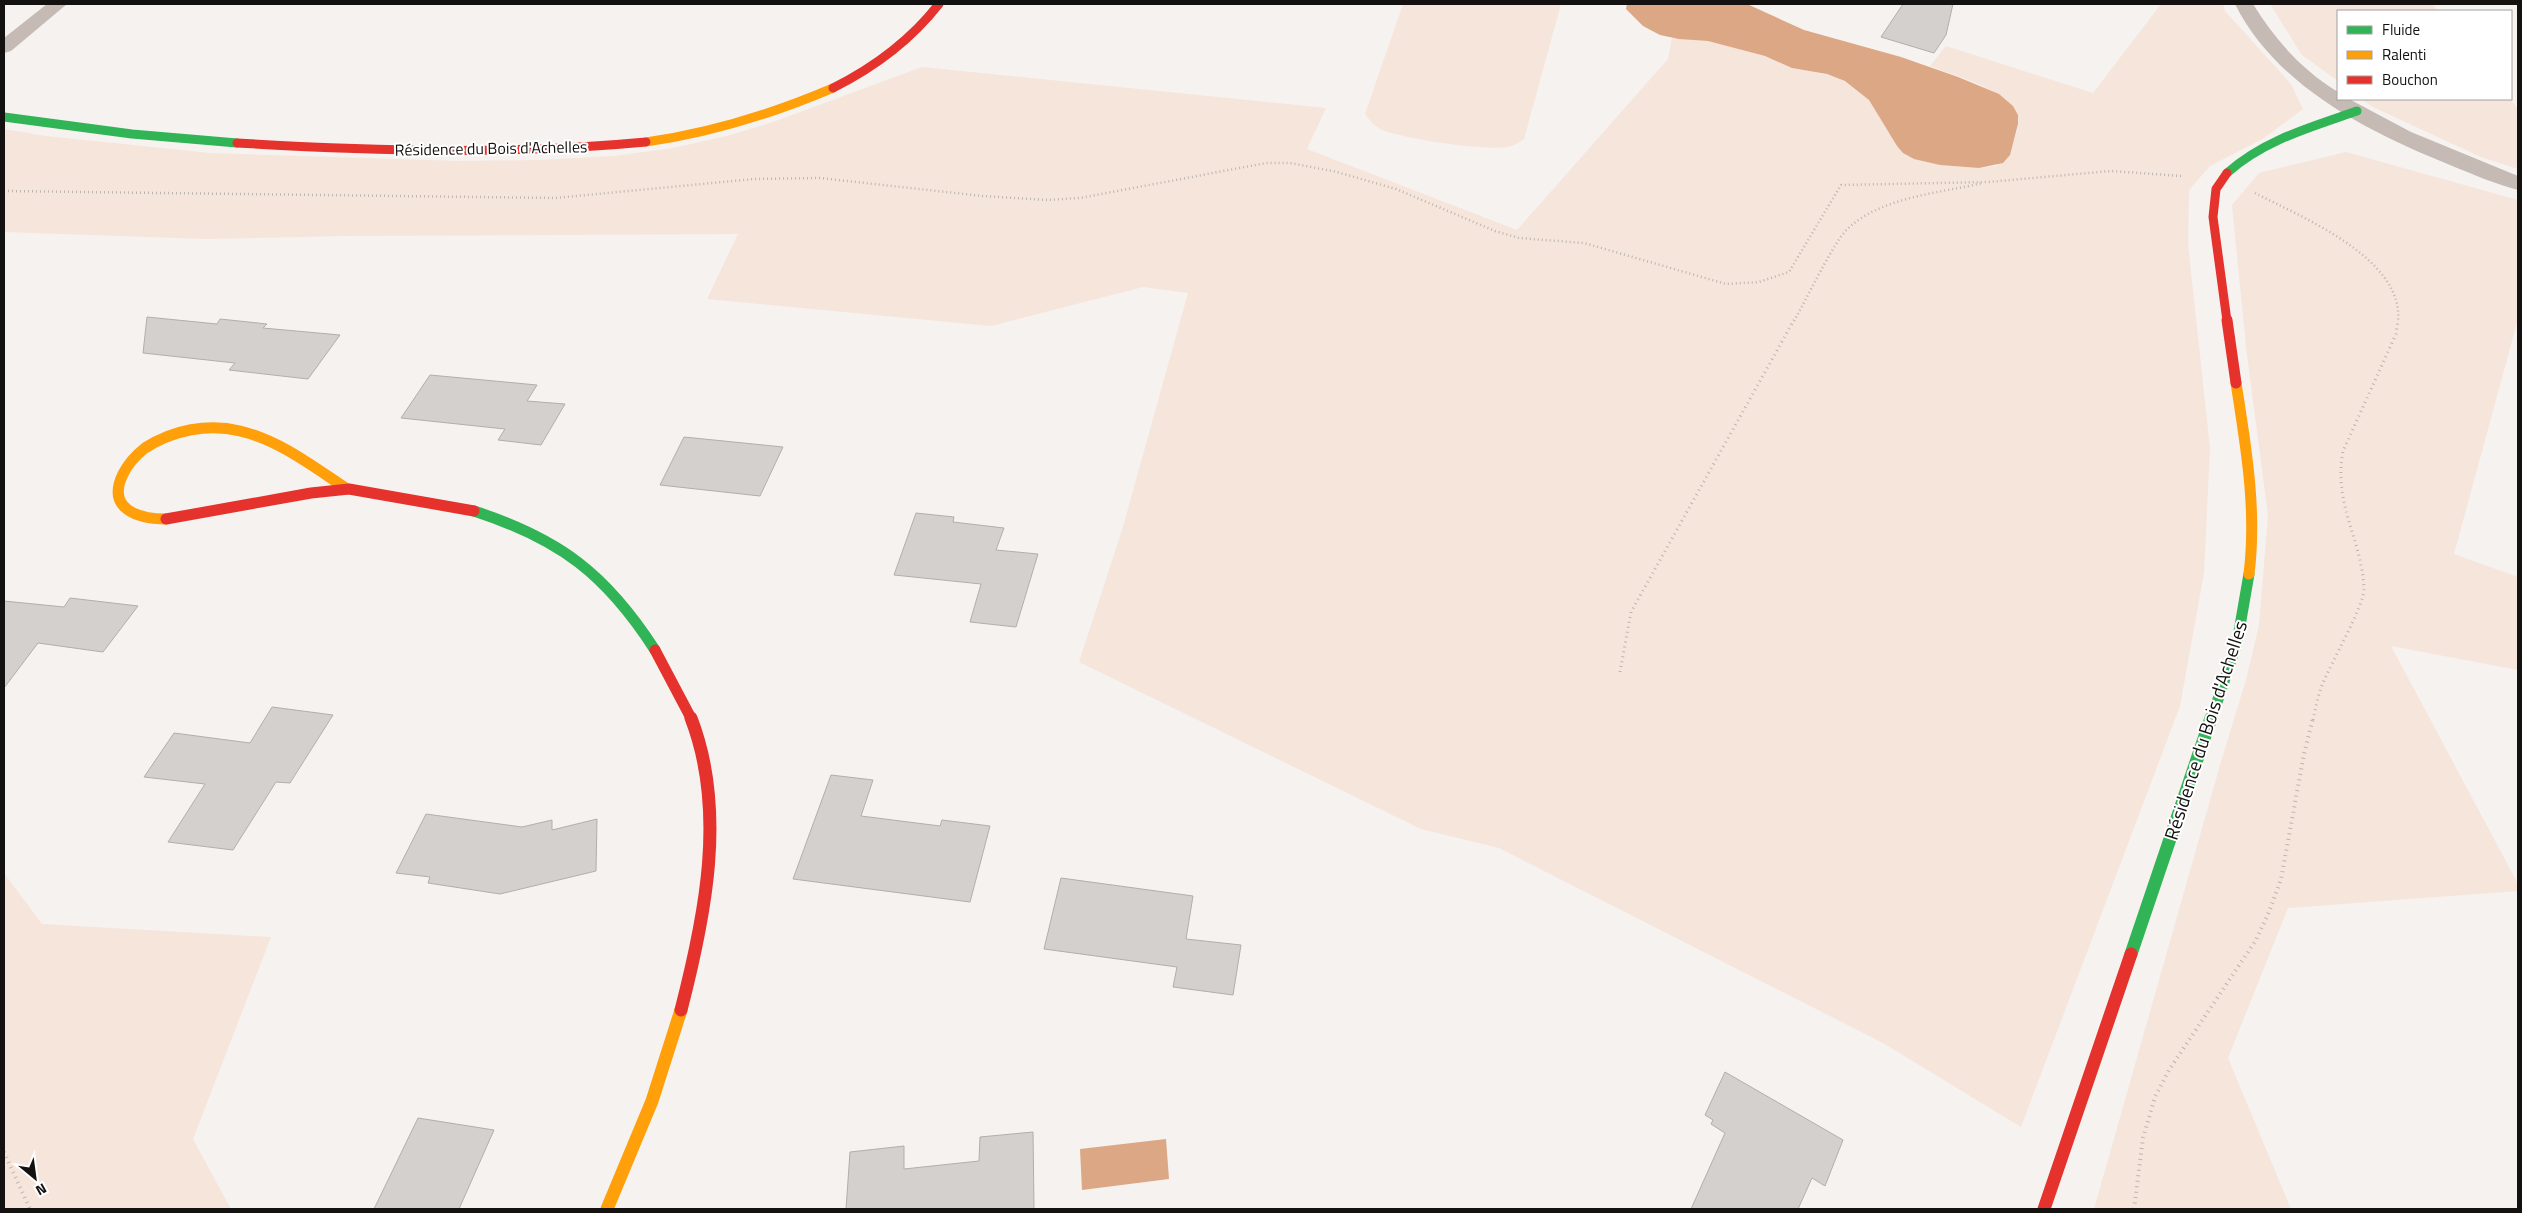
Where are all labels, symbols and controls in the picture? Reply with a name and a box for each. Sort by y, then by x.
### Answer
legend [2337,10,2512,100]
text: Fluide [2382,18,2420,41]
text: Ralenti [2382,43,2426,66]
text: Bouchon [2382,68,2438,91]
street label: Résidence du Bois d'Achelles [394,134,588,162]
street label: Résidence du Bois d'Achelles [2156,617,2254,843]
north arrow [10,1153,60,1203]
text: N [32,1178,51,1201]

